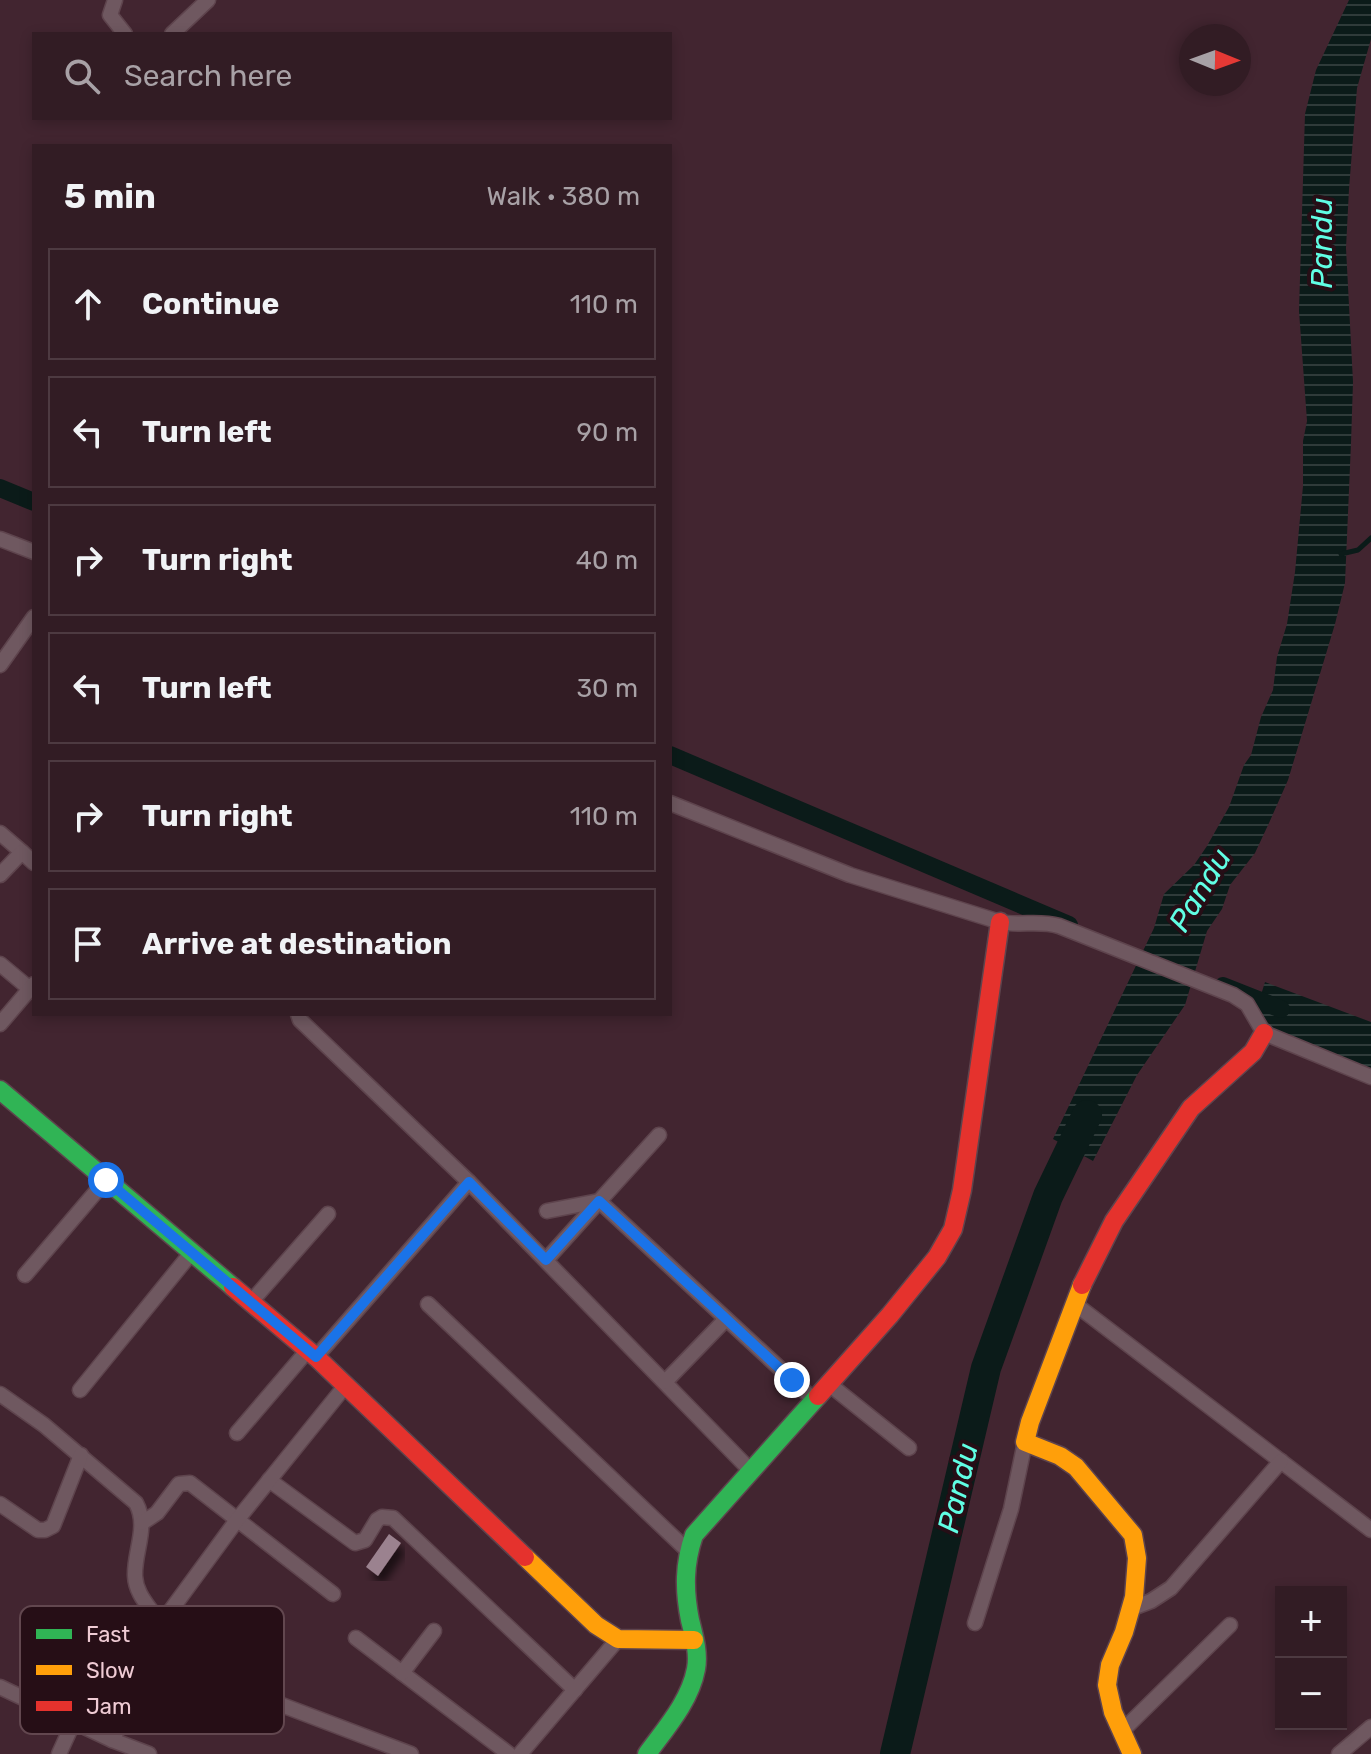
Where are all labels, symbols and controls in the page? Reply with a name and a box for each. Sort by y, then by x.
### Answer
north arrow [1179,24,1251,96]
search box [32,32,672,120]
icon: search [60,54,104,98]
text: Search here [124,58,292,94]
text: 5 min [64,176,156,217]
text: Walk · 380 m [486,181,640,212]
water label: Pandu [1304,198,1340,288]
icon: ahead [66,282,110,326]
text: Continue [142,286,279,322]
text: 110 m [570,289,638,320]
icon: left [66,410,110,454]
text: Turn left [142,414,272,450]
text: 90 m [577,417,638,448]
icon: right [66,538,110,582]
text: Turn right [142,542,293,578]
text: 40 m [576,545,638,576]
icon: left [66,666,110,710]
text: Turn left [142,670,272,706]
text: 30 m [576,673,638,704]
icon: right [66,794,110,838]
text: Turn right [142,798,293,834]
text: 110 m [570,801,638,832]
water label: Pandu [1161,842,1239,938]
icon: arrive [66,922,110,966]
text: Arrive at destination [142,926,452,962]
route start [88,1162,124,1198]
route end [774,1362,810,1398]
water label: Pandu [930,1440,986,1536]
map controls [1275,1586,1347,1730]
button: + [1275,1586,1347,1658]
legend [20,1606,284,1734]
text: Fast [86,1621,131,1648]
text: Slow [86,1657,135,1684]
button: − [1275,1658,1347,1730]
text: Jam [86,1693,132,1720]

